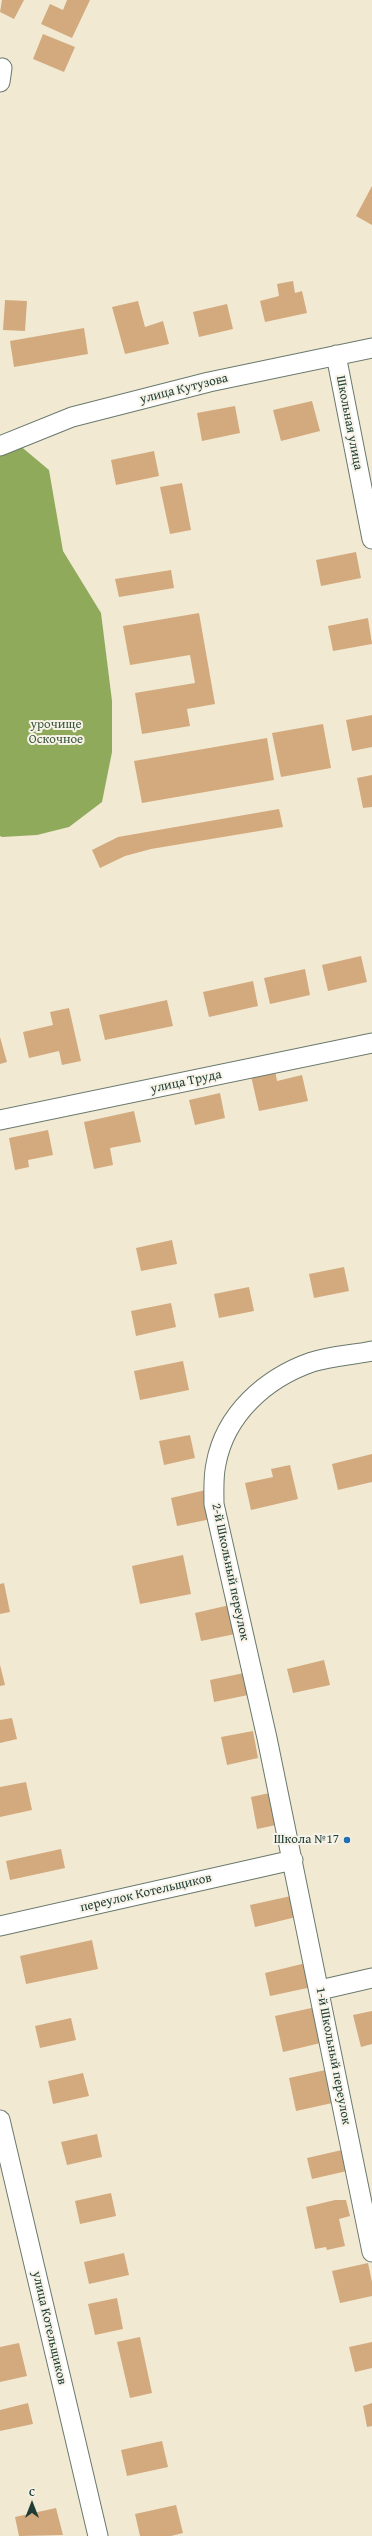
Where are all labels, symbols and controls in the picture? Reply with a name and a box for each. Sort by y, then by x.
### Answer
street label: улица Кутузова [138,371,230,407]
street label: Школьная улица [332,374,366,472]
park label: урочище Оскочное [29,717,83,748]
street label: улица Труда [149,1067,223,1097]
street label: 2-й Школьный переулок [208,1502,252,1642]
place label: Школа №17 [274,1832,339,1848]
marker: Школа №17 [342,1835,352,1845]
street label: переулок Котельщиков [79,1870,213,1916]
street label: 1-й Школьный переулок [312,1986,354,2126]
street label: улица Котельщиков [28,2270,70,2386]
north arrow [12,2484,52,2524]
text: С [29,2484,35,2500]

